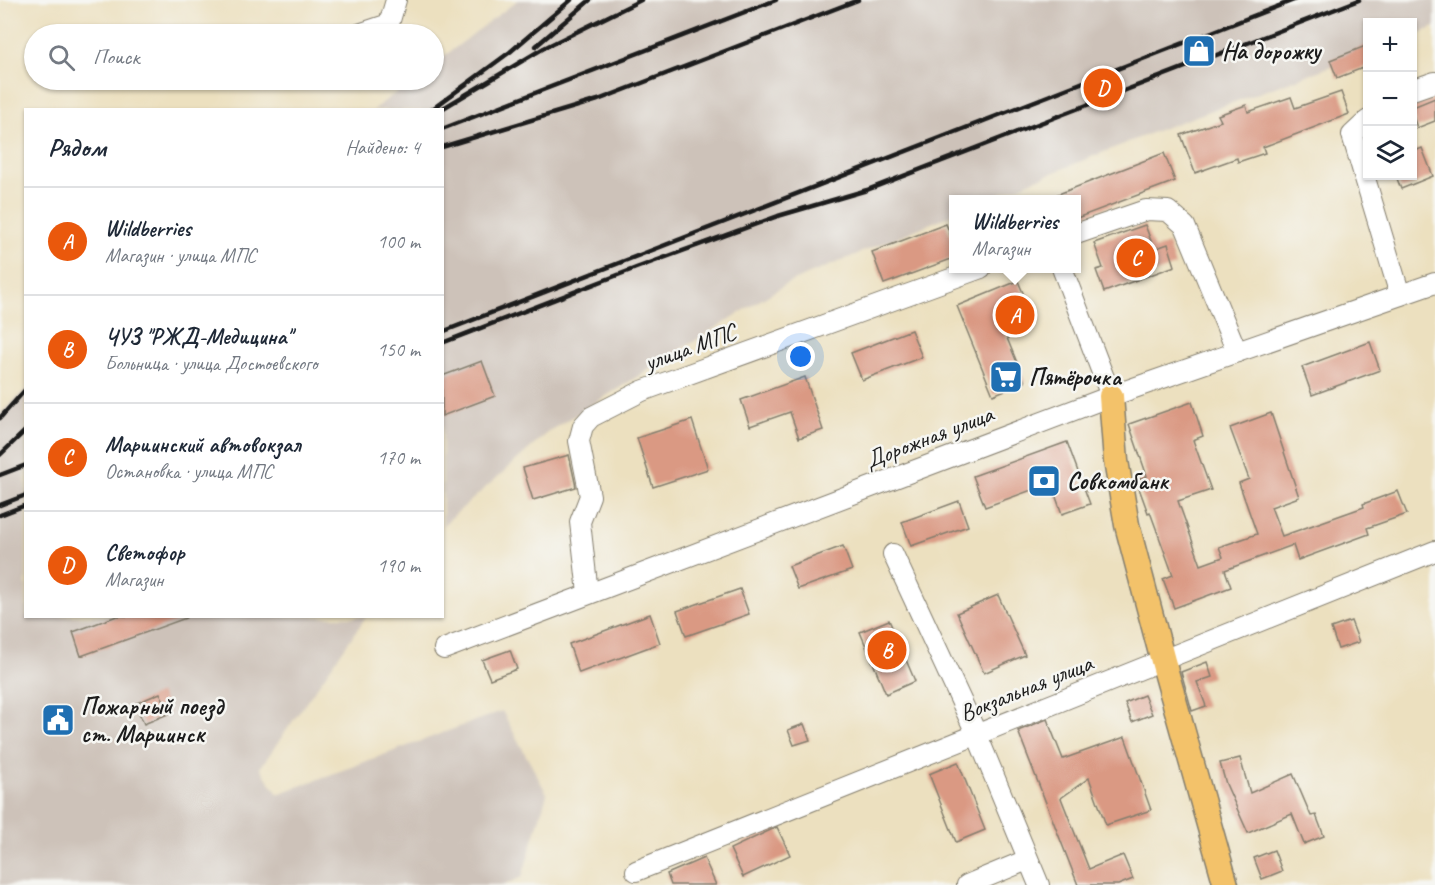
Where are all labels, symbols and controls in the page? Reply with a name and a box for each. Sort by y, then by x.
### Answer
map controls [1363,18,1417,180]
button: + [1363,18,1417,72]
search box [24,24,444,90]
shop icon: На дорожку [1181,33,1217,69]
place label: На дорожку [1222,36,1323,66]
icon: search [45,41,78,74]
text: Поиск [93,43,139,71]
pin: D [1084,66,1122,110]
button: − [1363,72,1417,126]
button: layers [1363,126,1417,180]
text: Рядом [48,131,106,164]
text: Найдено: 4 [345,135,420,160]
popup [949,195,1081,273]
text: Wildberries [972,208,1058,236]
text: Wildberries [105,215,191,243]
text: A [62,229,73,254]
text: 100 m [377,229,420,254]
text: Магазин [972,236,1030,261]
pin: C [1116,236,1156,280]
text: Магазин · улица МПС [105,243,256,268]
pin: A [996,292,1034,338]
street label: улица МПС [638,316,742,378]
text: ЧУЗ "РЖД-Медицина" [105,323,292,351]
text: B [62,337,73,362]
text: 150 m [377,337,420,362]
your location [786,342,815,371]
text: Больница · улица Достоевского [105,351,318,376]
supermarket icon: Пятёрочка [988,359,1024,395]
place label: Пятёрочка [1029,362,1122,392]
street label: Дорожная улица [861,398,999,475]
text: Мариинский автовокзал [105,431,301,459]
text: C [63,445,72,470]
text: 170 m [377,445,420,470]
text: Остановка · улица МПС [105,459,273,484]
bank icon: Совкомбанк [1026,463,1062,499]
place label: Совкомбанк [1067,466,1170,496]
text: Светофор [105,539,184,567]
text: D [62,553,73,578]
text: 190 m [377,553,420,578]
text: Магазин [105,567,163,592]
pin: B [868,628,906,672]
street label: Вокзальная улица [955,647,1098,728]
place label: Пожарный поезд ст. Мариинск [81,691,225,749]
public building icon: Пожарный поезд ст. Мариинск [40,702,76,738]

